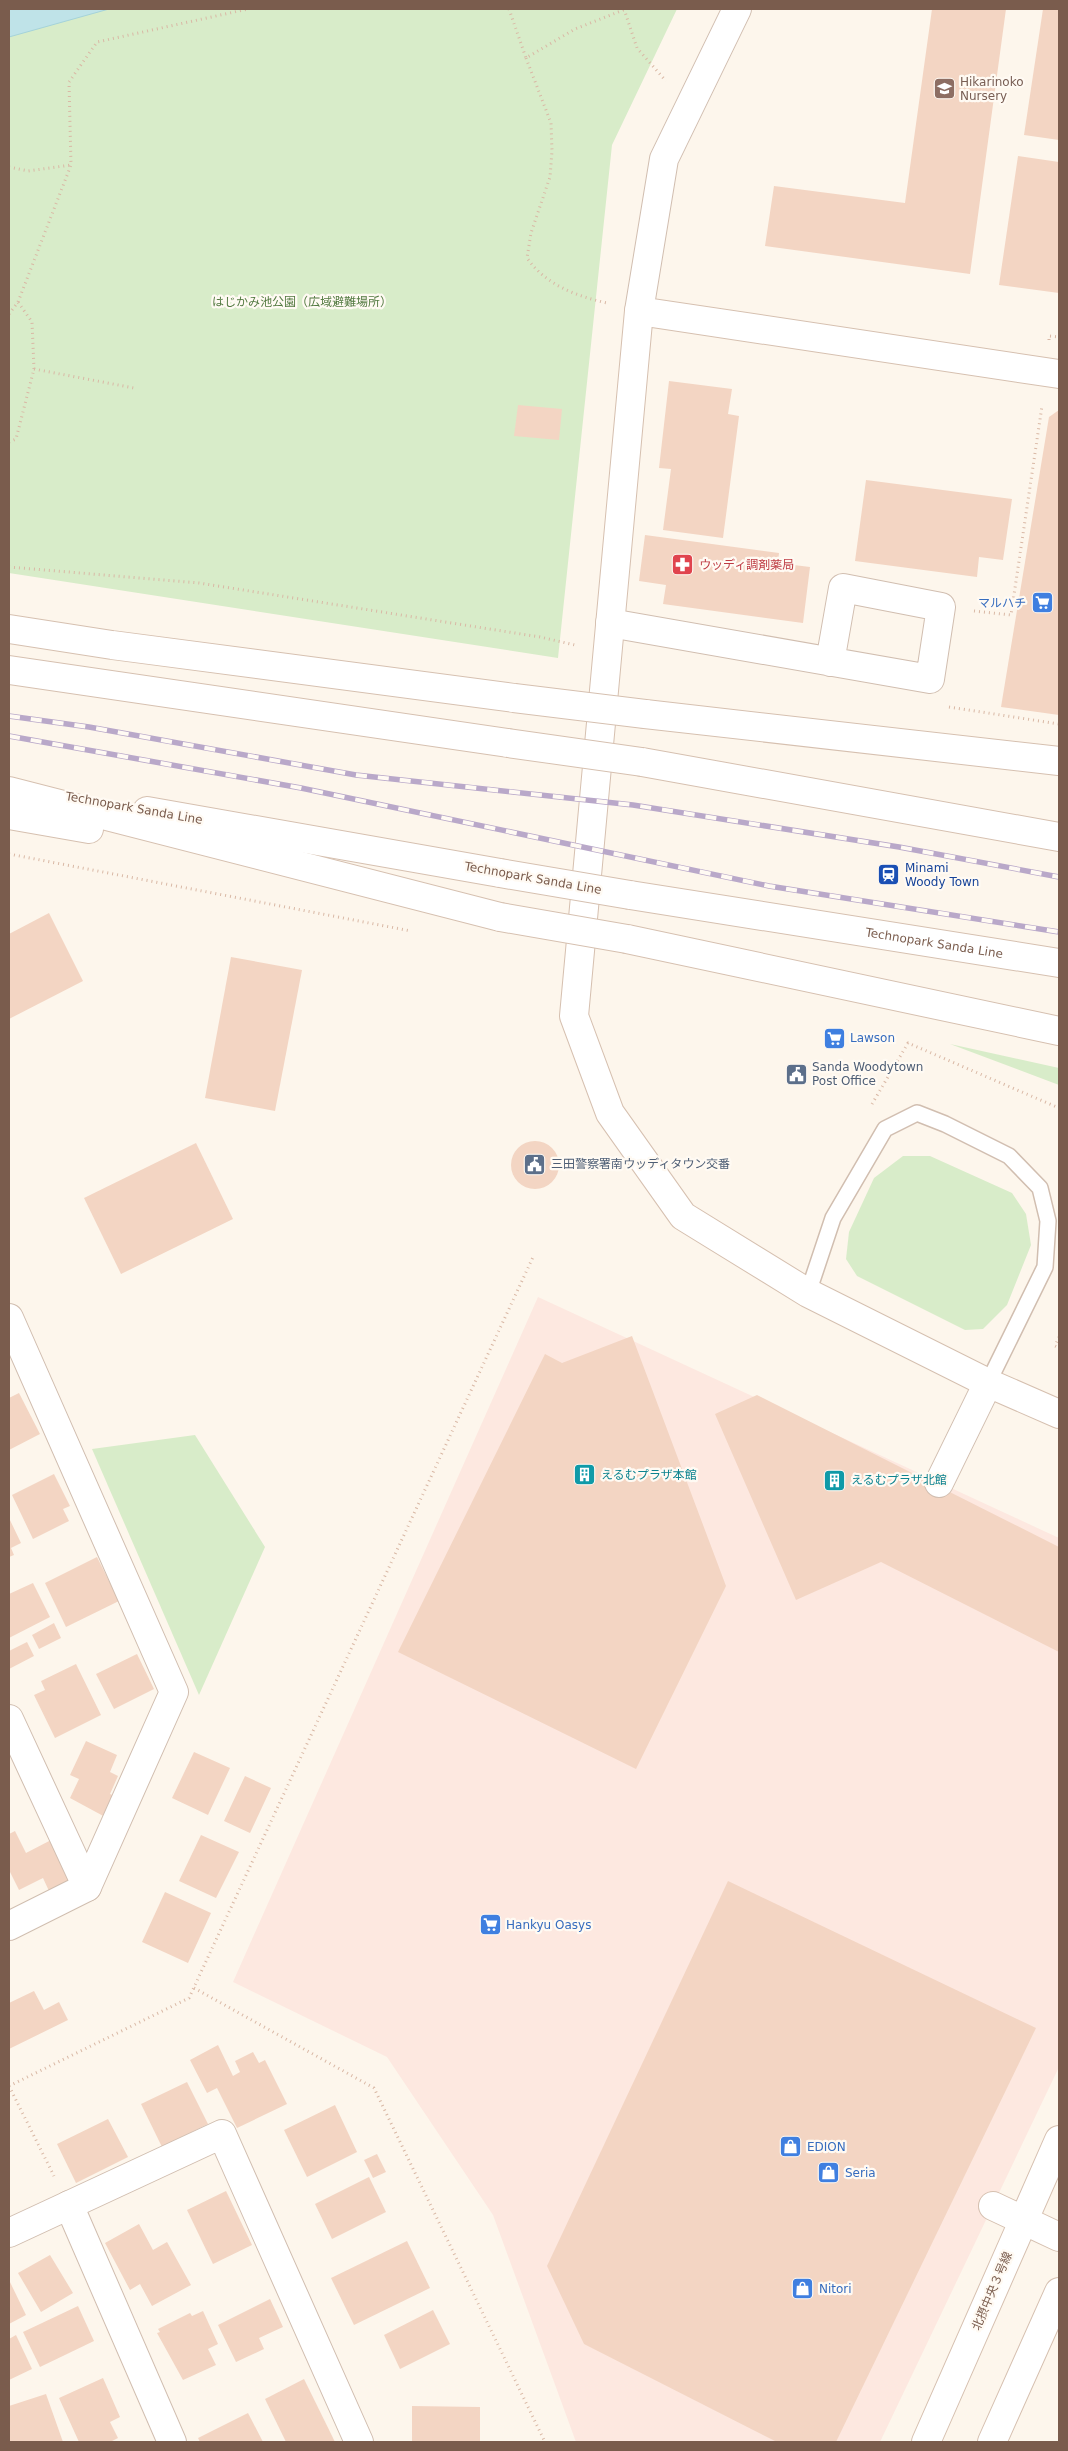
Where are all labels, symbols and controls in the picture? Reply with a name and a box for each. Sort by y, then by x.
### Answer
place label: Hikarinoko Nursery [960,75,1024,103]
school or university icon: Hikarinoko Nursery [932,77,956,101]
park label: はじかみ池公園（広域避難場所） [212,295,392,309]
pharmacy icon: ウッディ調剤薬局 [671,553,695,577]
place label: ウッディ調剤薬局 [699,558,794,572]
supermarket icon: マルハチ [1030,591,1054,615]
place label: マルハチ [978,596,1026,610]
street label: Technopark Sanda Line [63,789,204,827]
street label: Technopark Sanda Line [462,859,603,897]
place label: Minami Woody Town [905,861,979,889]
station icon: Minami Woody Town [877,863,901,887]
street label: Technopark Sanda Line [863,925,1004,961]
supermarket icon: Lawson [822,1026,846,1050]
place label: Lawson [850,1031,895,1045]
place label: Sanda Woodytown Post Office [812,1060,923,1088]
public building icon: Sanda Woodytown Post Office [784,1062,808,1086]
public building icon: 三田警察署南ウッディタウン交番 [523,1152,547,1176]
place label: 三田警察署南ウッディタウン交番 [551,1157,730,1171]
building icon: えるむプラザ本館 [573,1463,597,1487]
place label: えるむプラザ本館 [601,1468,697,1482]
building icon: えるむプラザ北館 [823,1468,847,1492]
place label: えるむプラザ北館 [851,1473,947,1487]
supermarket icon: Hankyu Oasys [478,1913,502,1937]
place label: Hankyu Oasys [506,1918,591,1932]
shop icon: EDION [779,2135,803,2159]
place label: EDION [807,2140,846,2154]
shop icon: Seria [817,2161,841,2185]
place label: Seria [845,2166,876,2180]
street label: 北摂中央３号線 [969,2250,1015,2332]
shop icon: Nitori [791,2277,815,2301]
place label: Nitori [819,2282,852,2296]

